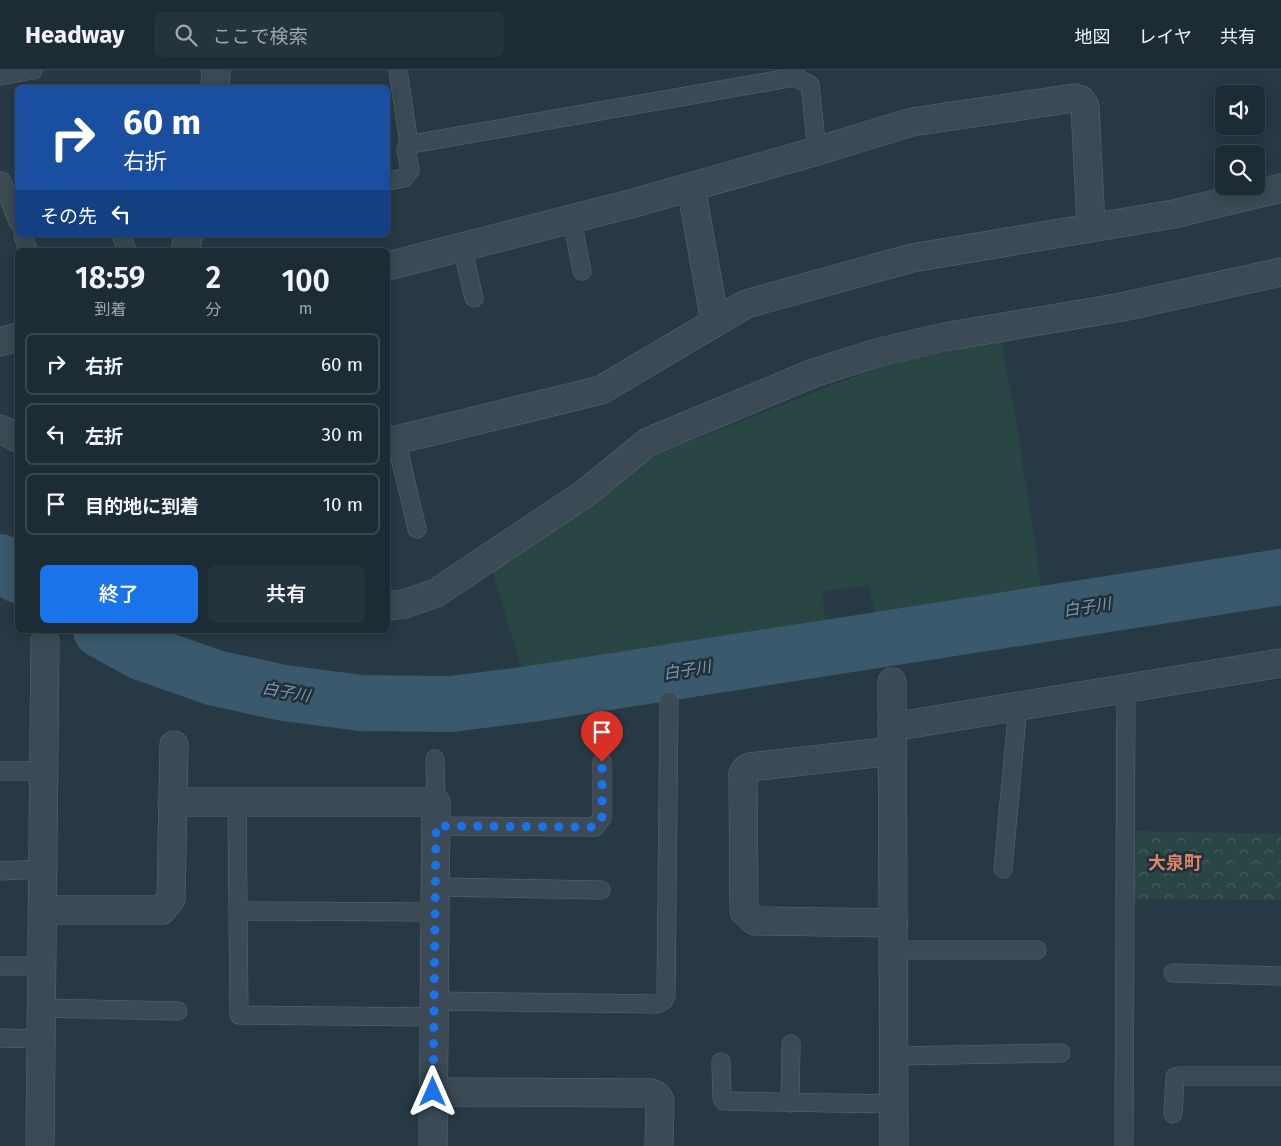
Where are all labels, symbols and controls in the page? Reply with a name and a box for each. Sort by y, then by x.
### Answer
search box [154,12,504,57]
text: Headway [25,21,124,49]
icon: search [172,21,200,49]
text: ここで検索 [212,25,307,48]
text: 地図 [1075,26,1111,48]
text: レイヤ [1139,26,1192,48]
text: 共有 [1220,26,1256,48]
map controls [1215,85,1265,195]
button: sound [1215,85,1265,135]
text: 60 m [123,101,201,143]
icon: right [40,105,105,170]
button: search [1215,145,1265,195]
text: 右折 [123,148,167,175]
icon: left [107,200,135,228]
text: その先 [40,205,97,228]
text: 18:59 [75,260,145,296]
text: 2 [206,260,221,296]
text: 100 [281,263,330,299]
text: m [299,299,313,318]
text: 到着 [94,300,126,319]
text: 分 [205,300,221,319]
icon: right [42,350,70,378]
text: 60 m [321,353,363,376]
text: 右折 [85,355,123,378]
icon: left [42,420,70,448]
text: 30 m [322,423,363,446]
text: 左折 [85,425,123,448]
icon: arrive [42,490,70,518]
text: 10 m [323,493,363,516]
text: 目的地に到着 [85,495,199,518]
button: 終了 [40,565,198,623]
button: 共有 [208,565,365,623]
water label: 白子川 [1062,594,1114,620]
water label: 白子川 [662,657,714,683]
water label: 白子川 [261,678,313,706]
pin [581,711,623,762]
icon: arrive [588,718,616,746]
district label: 大泉町 [1148,852,1202,874]
position arrow [406,1065,458,1117]

